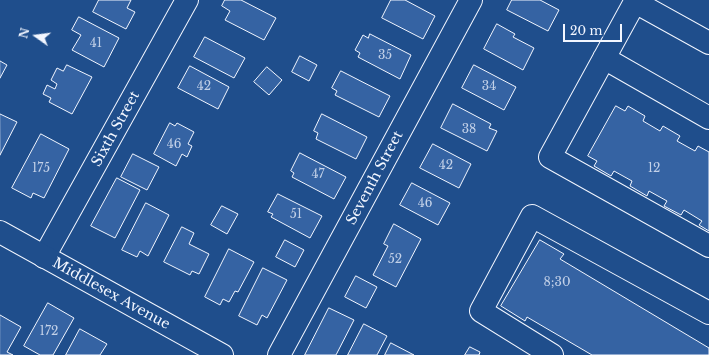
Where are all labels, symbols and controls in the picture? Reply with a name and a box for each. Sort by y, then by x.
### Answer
north arrow [16,16,56,56]
scale bar [565,16,624,42]
text: 20 m [570,23,602,38]
text: N [16,26,32,40]
house number: 41 [90,37,102,51]
house number: 35 [378,49,392,63]
house number: 42 [197,80,211,94]
house number: 34 [482,80,496,94]
street label: Sixth Street [88,88,144,170]
house number: 38 [462,123,476,137]
street label: Seventh Street [343,128,407,228]
house number: 46 [167,138,181,152]
house number: 42 [439,159,453,173]
house number: 175 [32,162,50,176]
house number: 12 [648,162,660,176]
house number: 47 [311,168,325,182]
house number: 46 [418,197,432,211]
house number: 51 [290,208,302,222]
house number: 52 [388,253,402,267]
street label: Middlesex Avenue [49,255,173,333]
house number: 8;30 [544,276,570,290]
house number: 172 [40,325,58,339]

